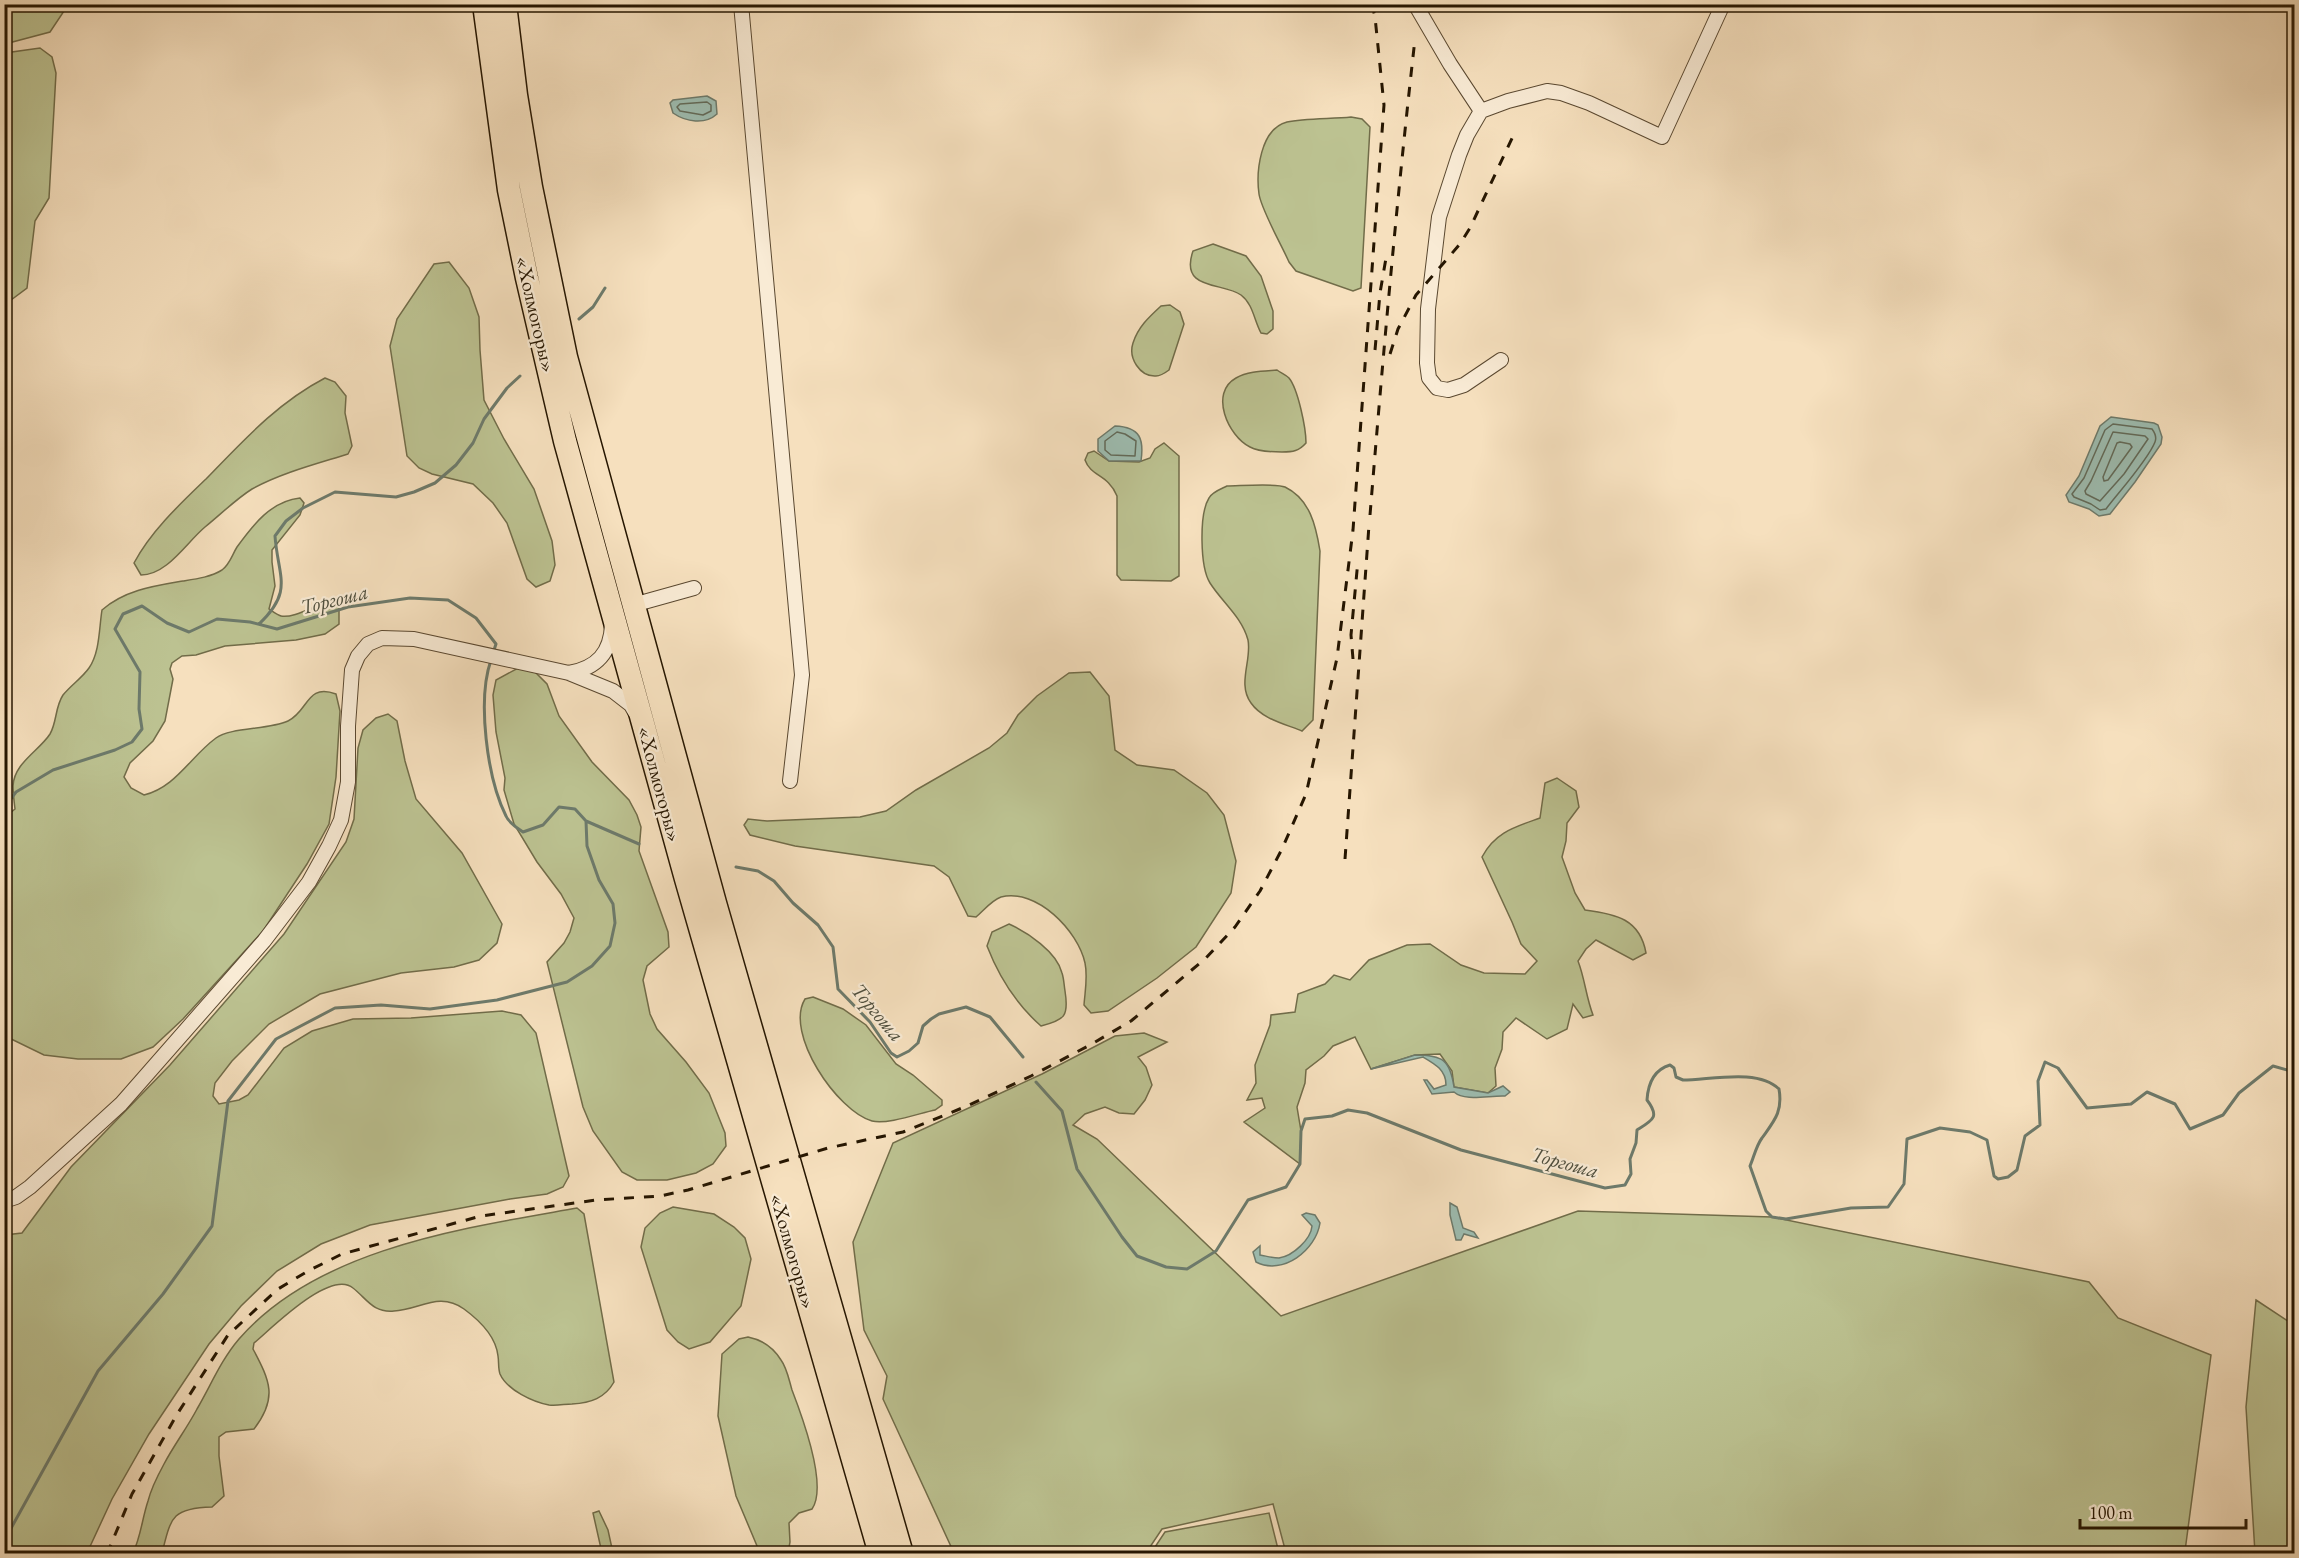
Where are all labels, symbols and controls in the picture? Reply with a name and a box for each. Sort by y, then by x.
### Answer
street label: «Холмогоры» [510,253,562,375]
water label: Торгоша [297,578,371,620]
street label: «Холмогоры» [632,723,688,845]
water label: Торгоша [846,977,910,1047]
water label: Торгоша [1528,1140,1602,1184]
street label: «Холмогоры» [764,1190,822,1312]
scale bar [2080,1492,2246,1530]
text: 100 m [2089,1501,2133,1524]

